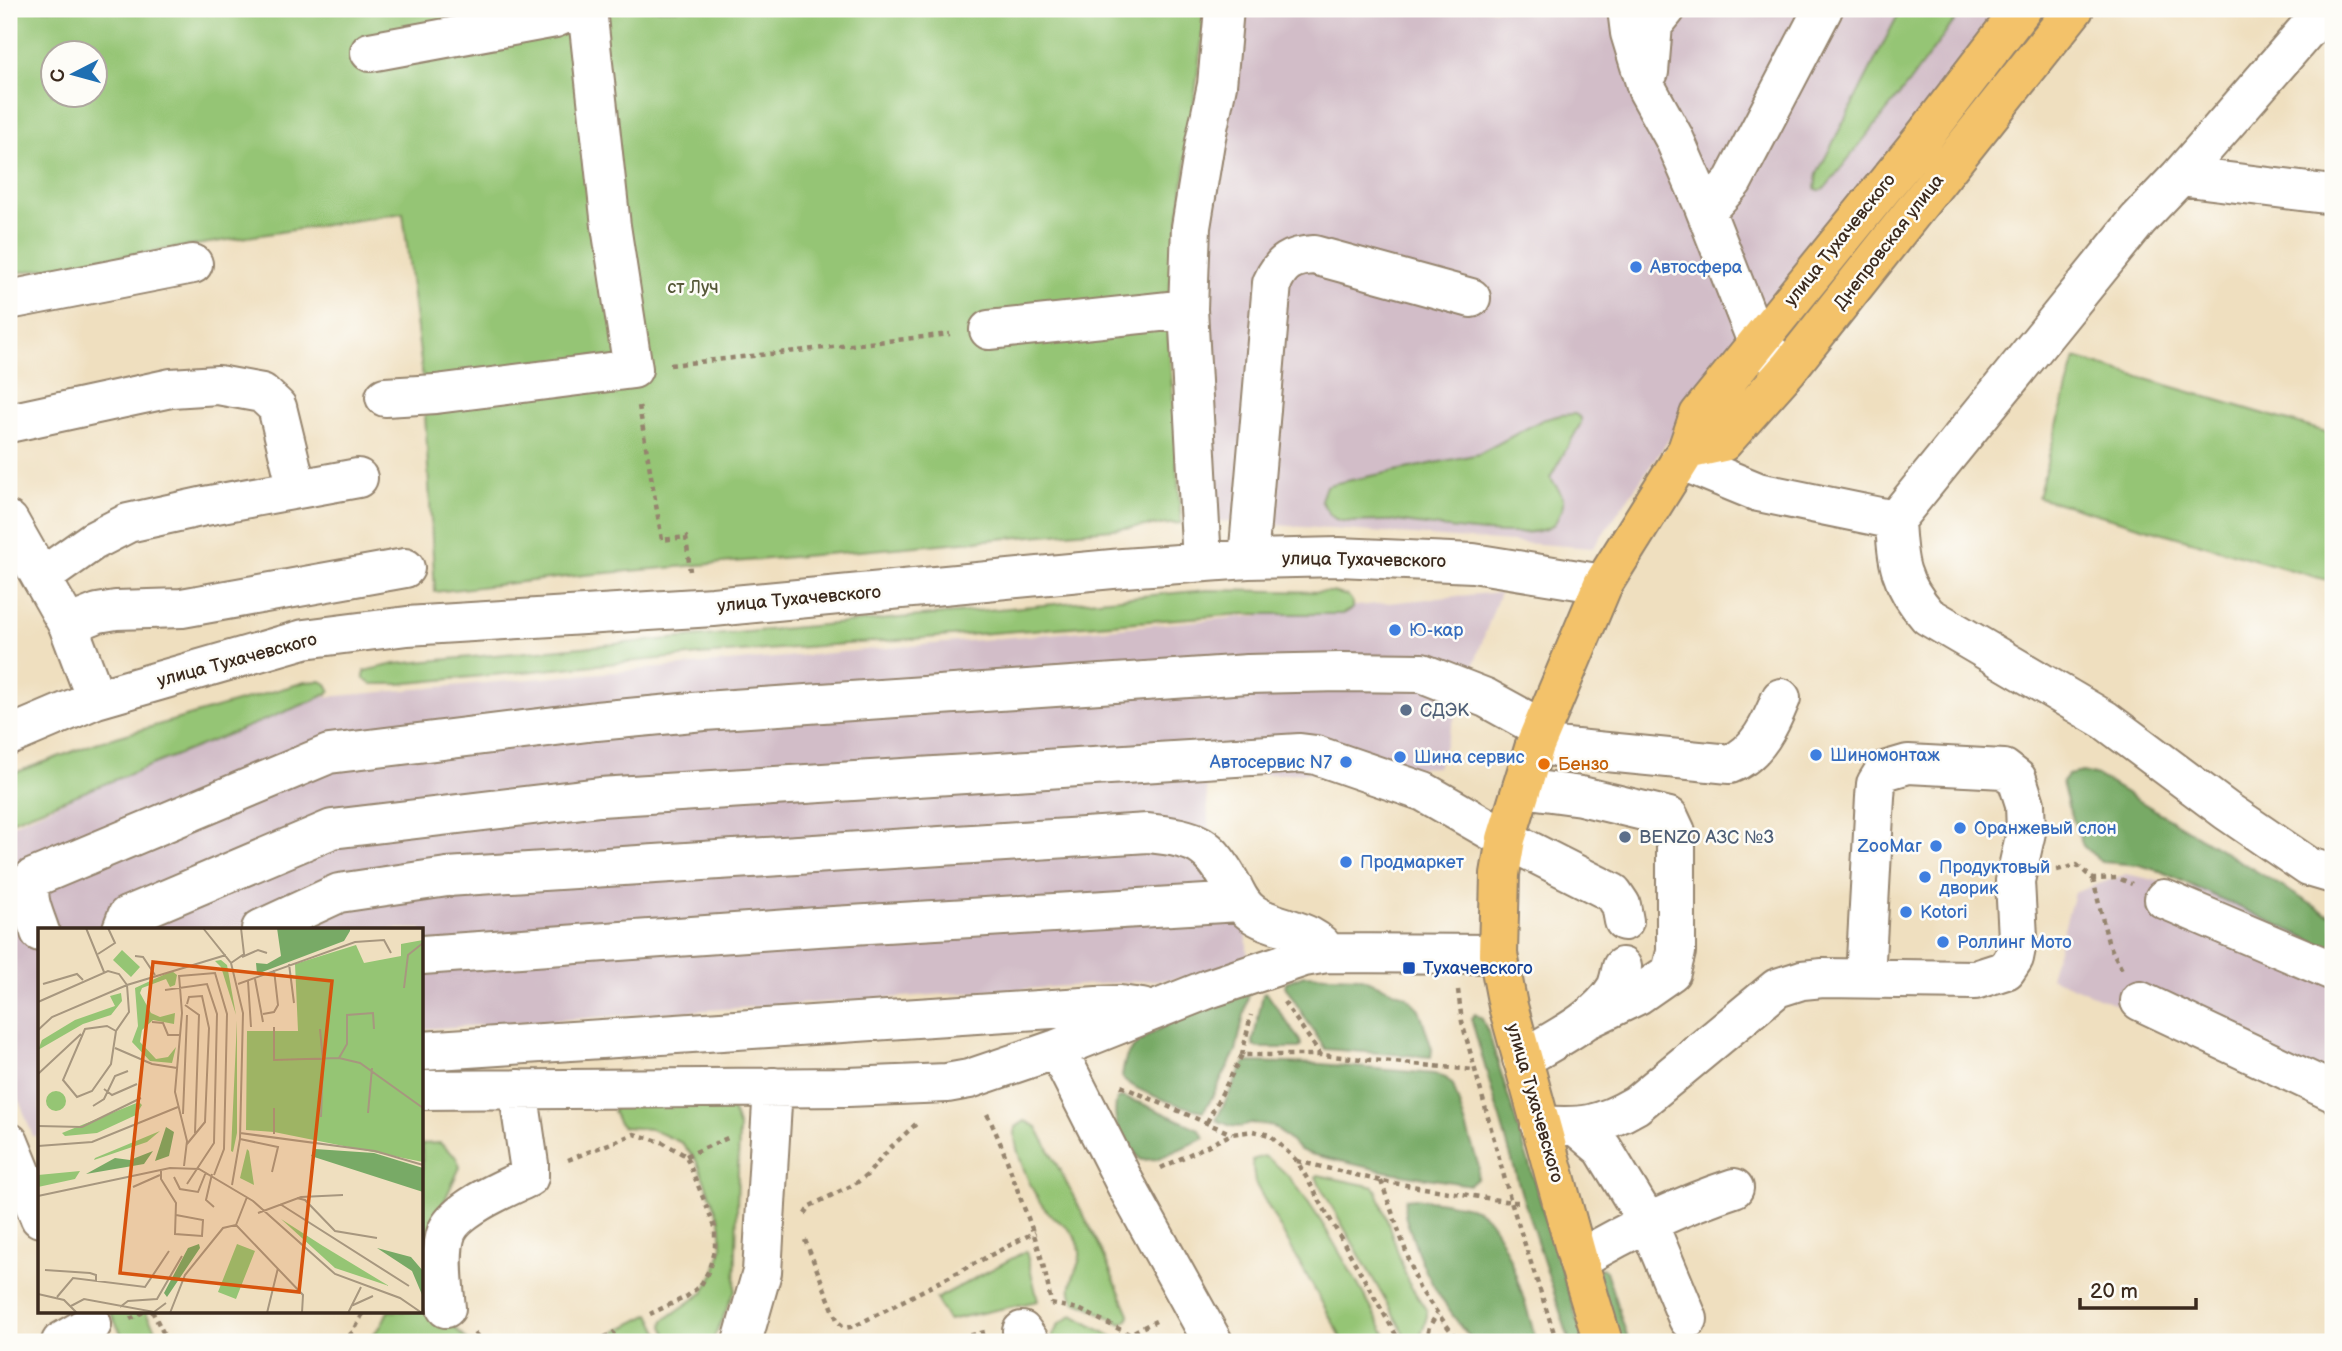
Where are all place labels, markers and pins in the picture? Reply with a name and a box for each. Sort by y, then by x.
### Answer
place label: Автосфера [1649,257,1743,278]
marker: Автосфера [1628,259,1644,275]
place label: Ю-кар [1409,620,1463,641]
marker: Ю-кар [1387,622,1403,638]
place label: СДЭК [1420,700,1469,721]
marker: СДЭК [1398,702,1414,718]
place label: Шиномонтаж [1830,745,1940,766]
place label: Шина сервис [1414,747,1525,768]
marker: Шиномонтаж [1808,747,1824,763]
marker: Шина сервис [1392,749,1408,765]
place label: Автосервис N7 [1209,752,1332,773]
marker: Автосервис N7 [1338,754,1354,770]
place label: Бензо [1558,754,1609,775]
marker: Бензо [1536,756,1552,772]
place label: Оранжевый слон [1974,818,2117,839]
marker: Оранжевый слон [1952,820,1968,836]
place label: BENZO АЗС №3 [1639,827,1774,848]
marker: BENZO АЗС №3 [1617,829,1633,845]
place label: ZooМаг [1857,836,1922,857]
marker: ZooМаг [1928,838,1944,854]
place label: Продмаркет [1360,852,1465,873]
marker: Продмаркет [1338,854,1354,870]
place label: Продуктовый дворик [1939,857,2050,899]
marker: Продуктовый дворик [1917,869,1933,885]
place label: Kotori [1920,902,1967,923]
marker: Kotori [1898,904,1914,920]
place label: Роллинг Мото [1957,932,2072,953]
marker: Роллинг Мото [1935,934,1951,950]
place label: Тухачевского [1423,958,1533,979]
marker: Тухачевского [1401,960,1417,976]

